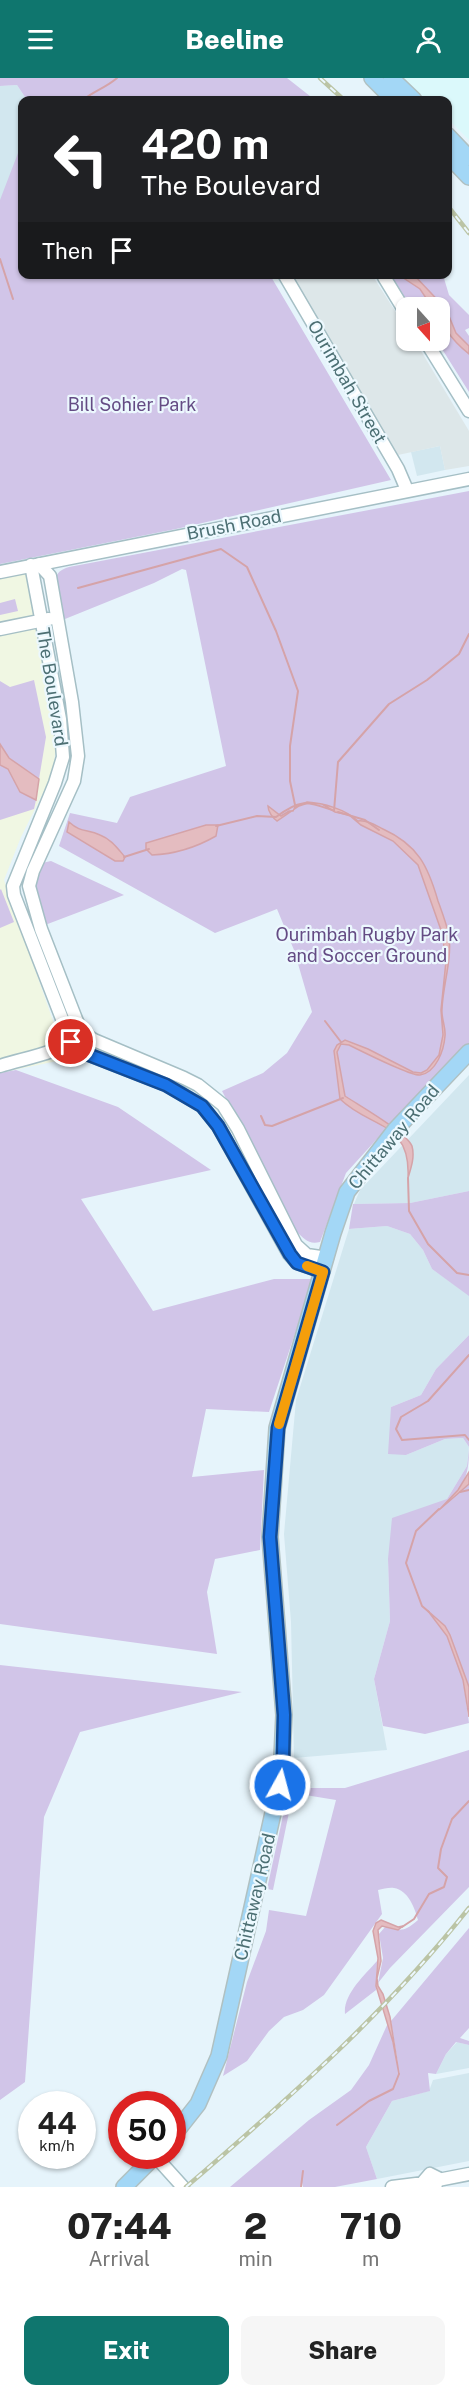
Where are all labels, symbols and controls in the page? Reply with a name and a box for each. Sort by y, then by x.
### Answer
icon: menu [24,23,57,56]
text: Beeline [185,23,284,55]
icon: person [412,23,445,56]
text: 420 m [141,119,269,168]
icon: left [42,120,120,198]
text: The Boulevard [141,169,321,201]
icon: arrive [105,234,138,267]
text: Then [42,238,93,264]
north arrow [396,297,450,351]
map controls [396,297,450,351]
street label: Ourimbah Street [304,316,391,447]
park label: Bill Sohier Park [68,394,196,415]
street label: Brush Road [185,505,283,544]
street label: The Boulevard [33,626,72,748]
park label: Ourimbah Rugby Park and Soccer Ground [276,924,458,966]
pin [45,1016,96,1067]
icon: arrive [54,1025,87,1058]
street label: Chittaway Road [344,1080,443,1193]
position arrow [248,1753,312,1817]
street label: Chittaway Road [230,1831,279,1963]
speed limit sign: 50 [108,2091,186,2169]
text: 44 [37,2105,77,2141]
text: km/h [39,2137,75,2154]
text: 07:44 [67,2205,172,2247]
text: 2 [244,2205,267,2247]
text: 710 [339,2205,402,2247]
text: Arrival [88,2247,150,2271]
text: min [239,2247,272,2271]
text: m [362,2247,379,2271]
button: Exit [24,2316,229,2385]
button: Share [241,2316,445,2385]

